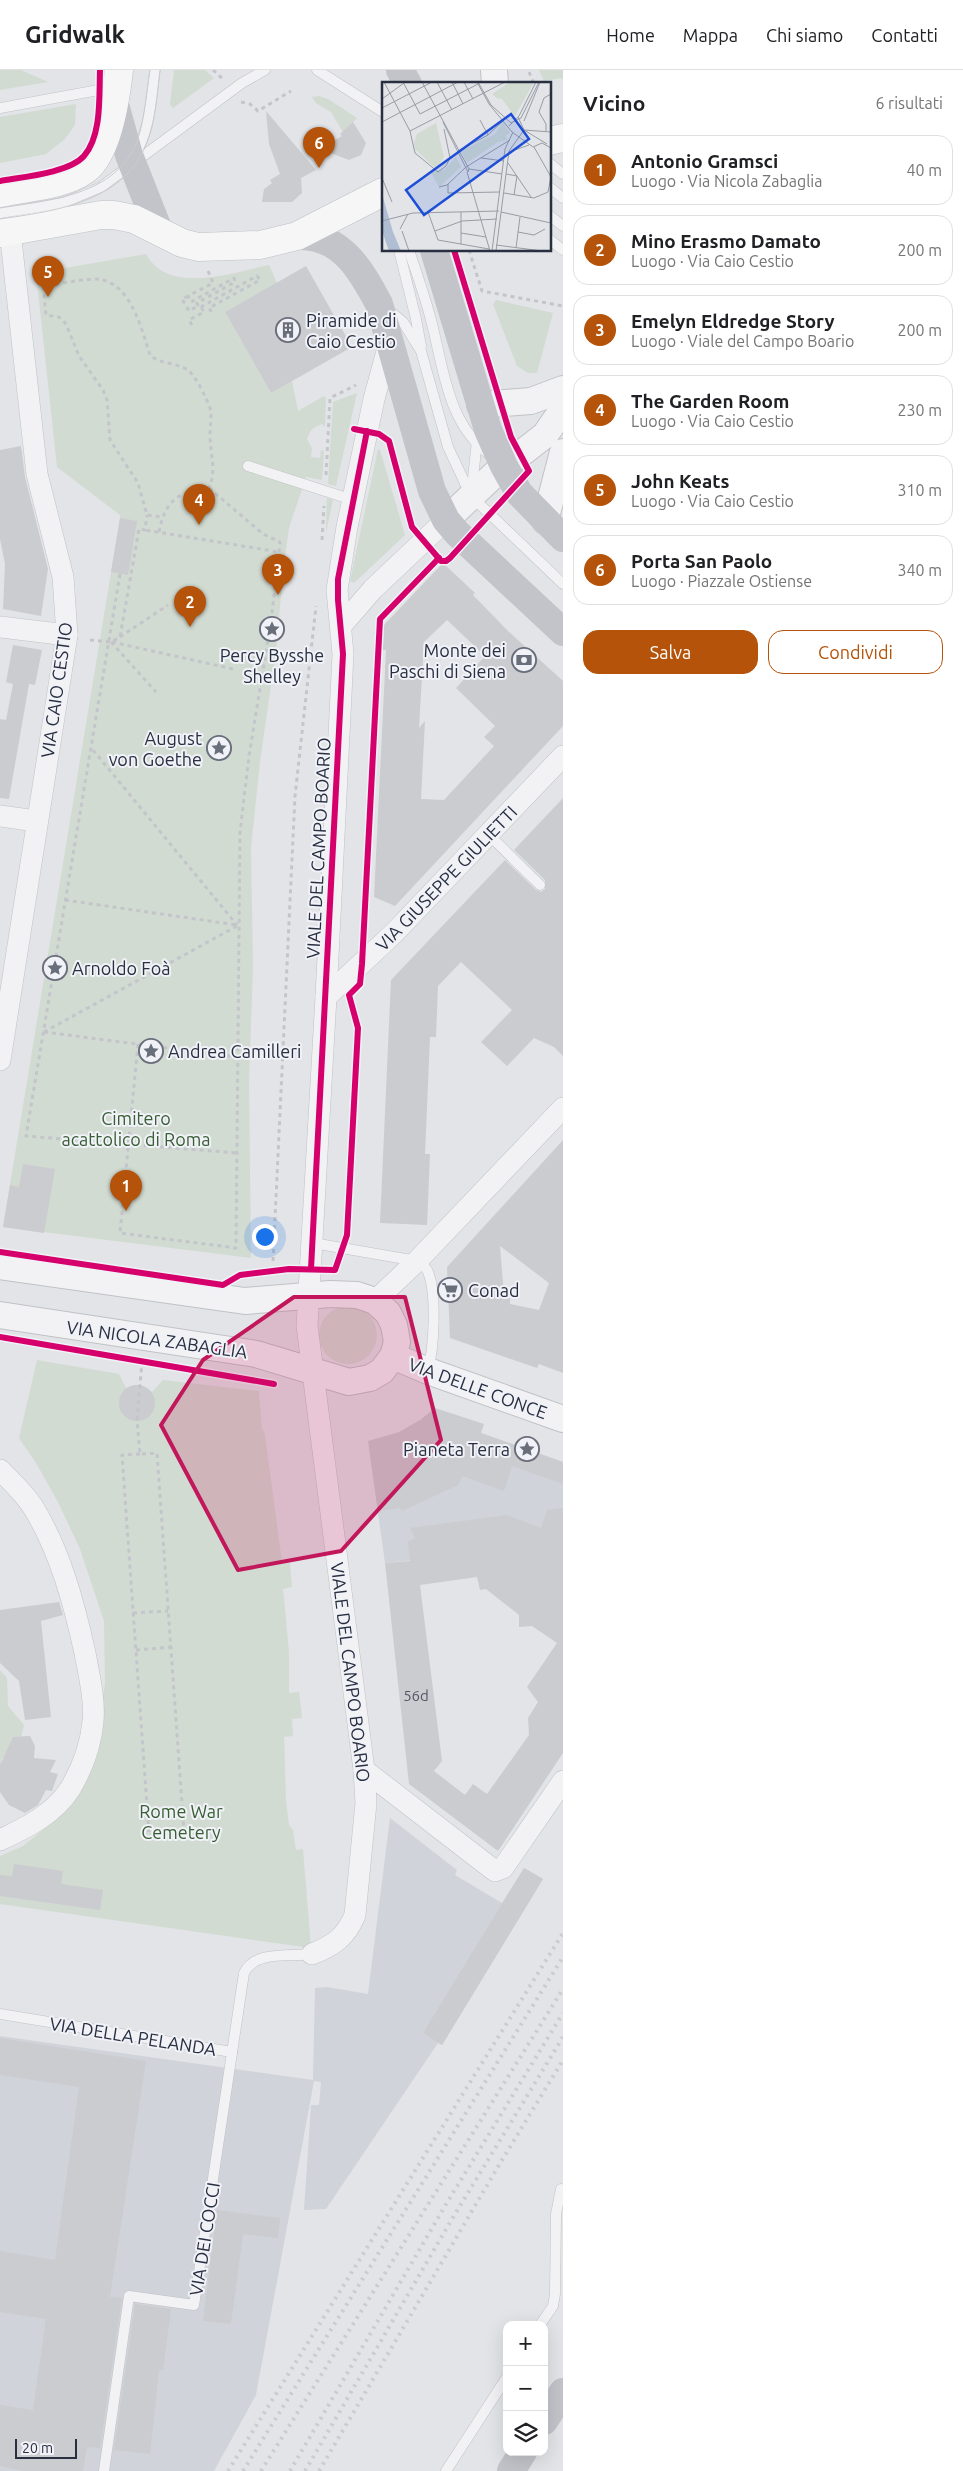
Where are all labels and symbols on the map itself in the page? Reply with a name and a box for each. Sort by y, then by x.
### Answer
inset map [382,82,550,251]
pin: 6 [303,127,335,168]
pin: 5 [32,256,64,297]
place label: Piramide di Caio Cestio [306,310,397,351]
building icon: Piramide di Caio Cestio [275,317,301,343]
pin: 4 [183,484,215,525]
pin: 3 [262,554,294,595]
pin: 2 [174,586,206,627]
place icon: Percy Bysshe Shelley [259,616,285,642]
street label: VIA CAIO CESTIO [37,621,75,759]
place label: Monte dei Paschi di Siena [389,640,506,681]
place label: Percy Bysshe Shelley [220,645,324,686]
bank icon: Monte dei Paschi di Siena [511,647,537,673]
place label: August von Goethe [109,728,202,769]
place icon: August von Goethe [206,735,232,761]
street label: VIALE DEL CAMPO BOARIO [302,737,334,959]
street label: VIA GIUSEPPE GIULIETTI [372,801,520,955]
place icon: Arnoldo Foà [42,955,68,981]
place label: Arnoldo Foà [72,958,170,978]
place icon: Andrea Camilleri [138,1038,164,1064]
place label: Andrea Camilleri [168,1041,301,1061]
park label: Cimitero acattolico di Roma [61,1108,211,1149]
pin: 1 [110,1170,142,1211]
your location [252,1224,278,1250]
supermarket icon: Conad [437,1277,463,1303]
place label: Conad [468,1280,520,1300]
street label: VIA NICOLA ZABAGLIA [65,1316,249,1362]
street label: VIA DELLE CONCE [406,1354,550,1422]
place icon: Pianeta Terra [514,1436,540,1462]
place label: Pianeta Terra [403,1439,510,1459]
street label: VIALE DEL CAMPO BOARIO [328,1561,374,1783]
house number: 56d [403,1687,429,1704]
park label: Rome War Cemetery [139,1801,223,1842]
street label: VIA DELLA PELANDA [48,2013,218,2059]
street label: VIA DEI COCCI [185,2181,223,2297]
scale bar [15,2436,78,2459]

